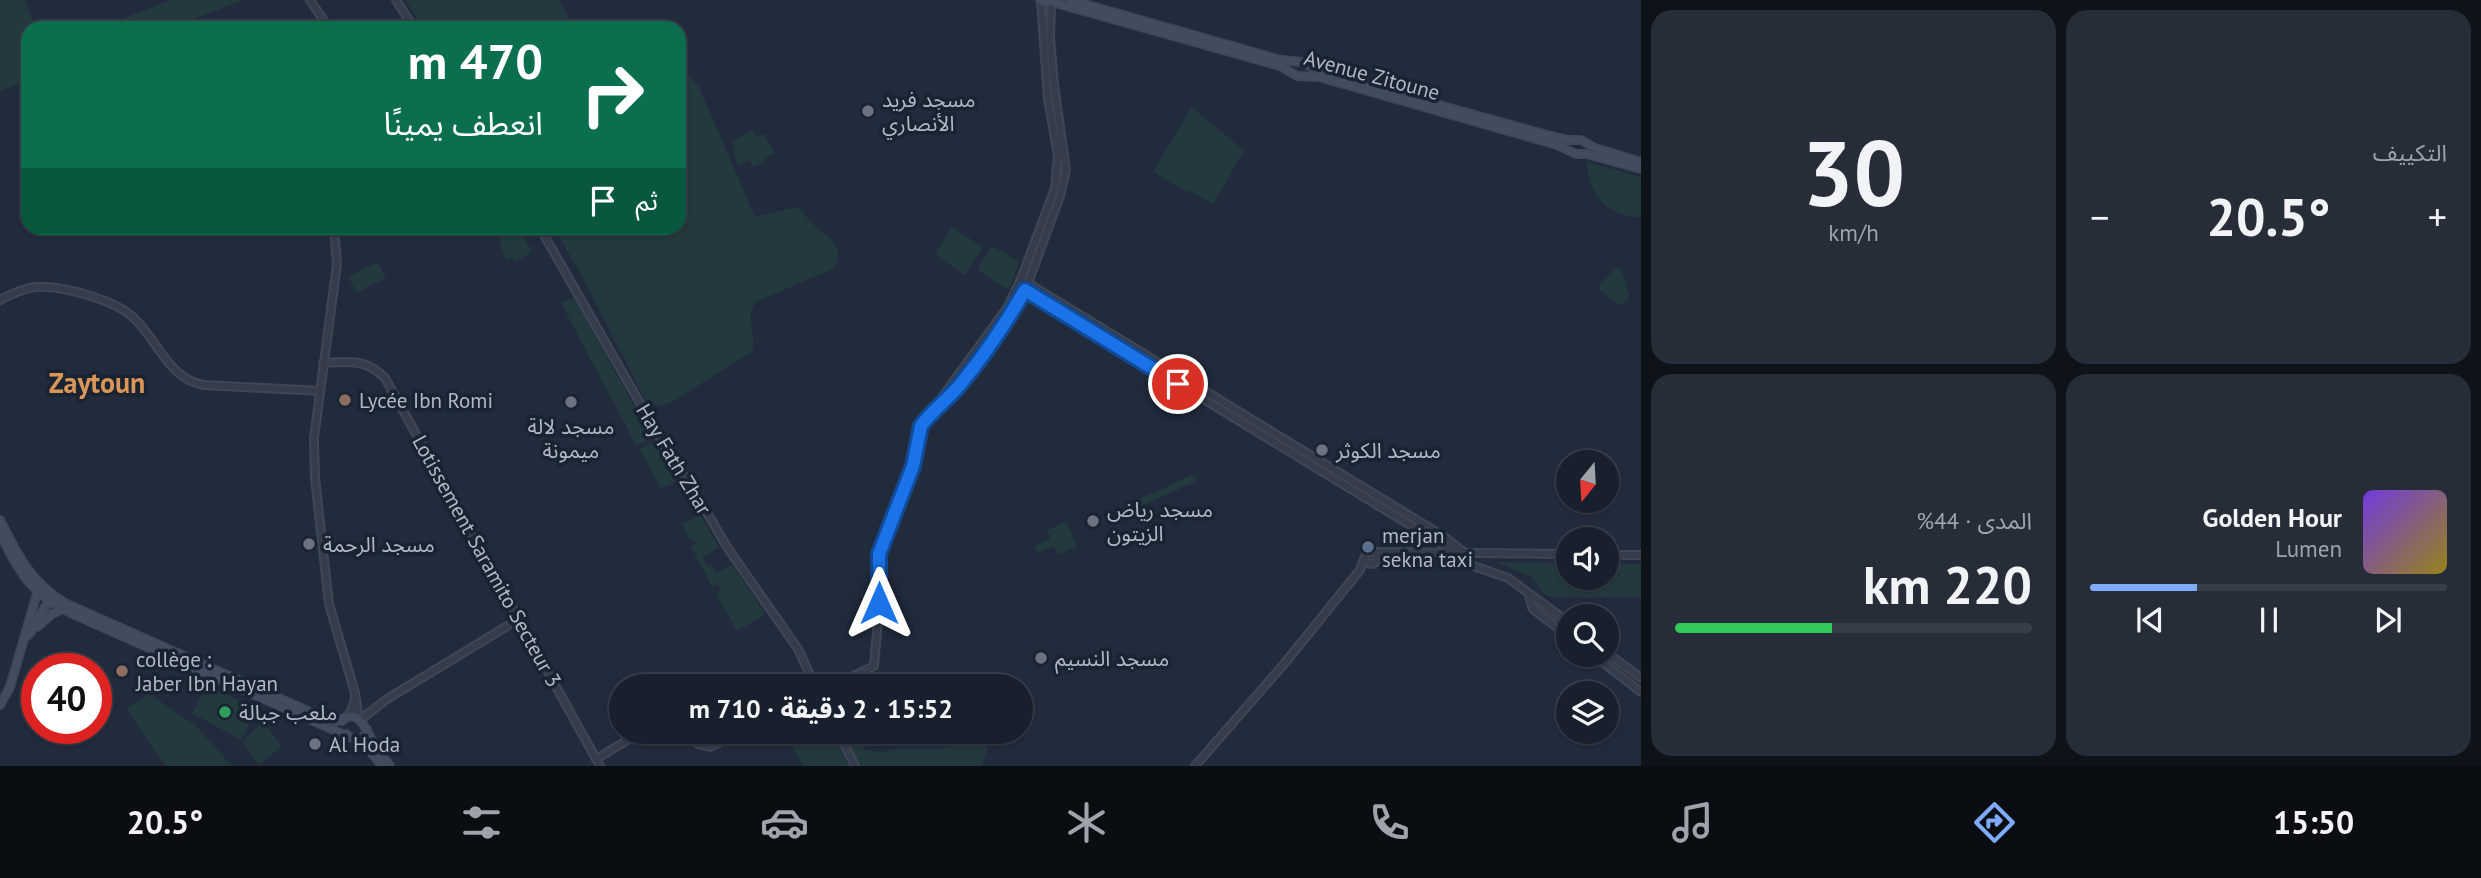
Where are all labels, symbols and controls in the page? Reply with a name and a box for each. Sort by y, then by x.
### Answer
text: 470 m [408,29,543,93]
street label: Avenue Zitoune [1301,44,1443,106]
icon: right [567,49,658,140]
place label: مسجد فريد الأنصاري [882,86,976,139]
text: انعطف يمينًا [383,102,543,144]
marker: مسجد فريد الأنصاري [860,103,876,119]
text: 30 [1802,113,1905,231]
text: التكييف [2373,138,2447,167]
icon: arrive [584,182,622,220]
text: 20.5° [2207,183,2330,250]
text: ثم [636,184,658,217]
text: − [2090,192,2109,241]
text: + [2428,192,2447,241]
text: km/h [1828,218,1879,247]
pin [1148,354,1208,414]
district label: Zaytoun [49,364,145,401]
icon: arrive [1159,365,1197,403]
place label: Lycée Ibn Romi [359,387,493,414]
marker: Lycée Ibn Romi [337,392,353,408]
marker: مسجد لالة ميمونة [563,394,579,410]
street label: Hay Fath Zhar [630,399,718,519]
place label: مسجد لالة ميمونة [528,413,614,464]
street label: Lotissement Saramito Secteur 3 [406,430,568,692]
place label: مسجد الكوثر [1335,437,1441,464]
marker: مسجد الكوثر [1314,442,1330,458]
north arrow [1556,450,1619,513]
map controls [1556,450,1619,744]
place label: مسجد رياض الزيتون [1107,496,1213,547]
text: Golden Hour [2203,501,2342,534]
text: المدى · 44% [1916,506,2032,535]
marker: مسجد رياض الزيتون [1085,513,1101,529]
place label: merjan sekna taxi [1382,522,1473,573]
button: sound [1556,527,1619,590]
place label: مسجد الرحمة [323,531,435,558]
text: Lumen [2275,534,2342,563]
marker: مسجد الرحمة [301,536,317,552]
marker: merjan sekna taxi [1360,539,1376,555]
text: 220 km [1863,551,2032,618]
position arrow [842,566,916,640]
icon: previous [2131,601,2169,639]
icon: pause [2250,601,2288,639]
icon: next [2369,601,2407,639]
button: search [1556,604,1619,667]
place label: مسجد النسيم [1055,645,1169,674]
place label: collège : Jaber Ibn Hayan [135,646,278,697]
marker: مسجد النسيم [1033,650,1049,666]
speed limit sign: 40 [21,653,112,744]
marker: collège : Jaber Ibn Hayan [114,663,130,679]
button: layers [1556,681,1619,744]
text: 15:52 · 2 دقيقة · 710 m [689,692,953,725]
place label: ملعب جبالة [239,699,337,726]
marker: ملعب جبالة [217,704,233,720]
place label: Al Hoda [329,731,400,758]
marker: Al Hoda [307,736,323,752]
icon: filters [457,798,506,847]
icon: car [760,798,809,847]
icon: climate [1062,798,1111,847]
icon: phone [1365,798,1414,847]
icon: music [1668,798,1717,847]
icon: directions [1970,798,2019,847]
text: 20.5° [127,801,203,843]
text: 15:50 [2273,801,2354,843]

